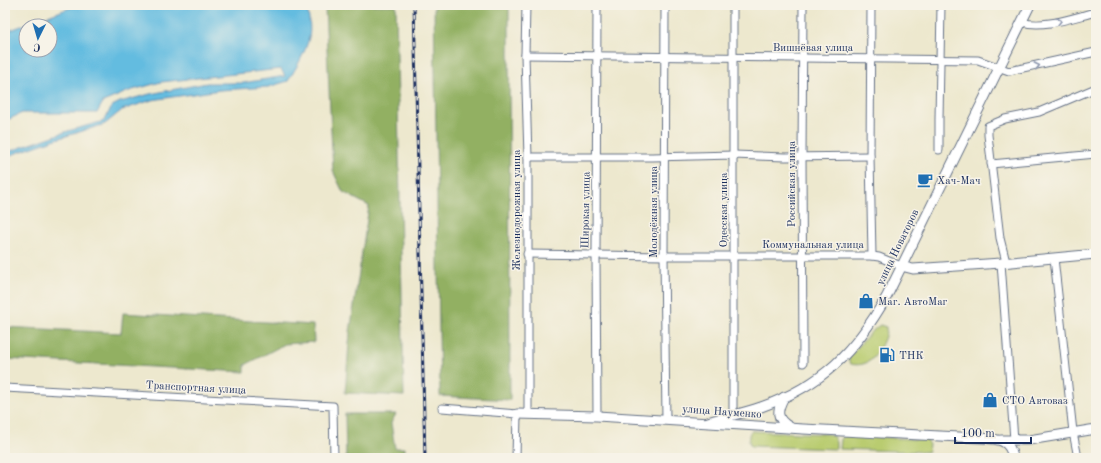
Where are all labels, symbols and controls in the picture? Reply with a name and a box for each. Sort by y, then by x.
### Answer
one-way arrow [1056,17,1062,25]
north arrow [18,18,58,58]
text: С [33,41,41,52]
street label: Вишнёвая улица [773,43,854,54]
one-way arrow [1034,62,1040,70]
street label: Российская улица [787,140,798,227]
street label: Железнодорожная улица [512,149,523,271]
street label: Молодёжная улица [649,165,660,258]
street label: Широкая улица [580,171,593,249]
cafe icon: Хач-Мач [916,171,934,189]
street label: Одесская улица [719,172,730,248]
place label: Хач-Мач [937,176,981,187]
street label: улица Новаторов [875,208,922,287]
street label: Коммунальная улица [762,240,865,251]
shop icon: Маг. АвтоМаг [857,292,875,310]
place label: Маг. АвтоМаг [878,297,948,308]
fuel station icon: ТНК [878,346,896,364]
place label: ТНК [899,351,924,362]
street label: Транспортная улица [145,380,247,397]
shop icon: СТО Автоваз [981,391,999,409]
place label: СТО Автоваз [1002,396,1068,407]
street label: улица Науменко [682,404,762,421]
scale bar [955,419,1031,445]
text: 100 m [961,428,995,440]

